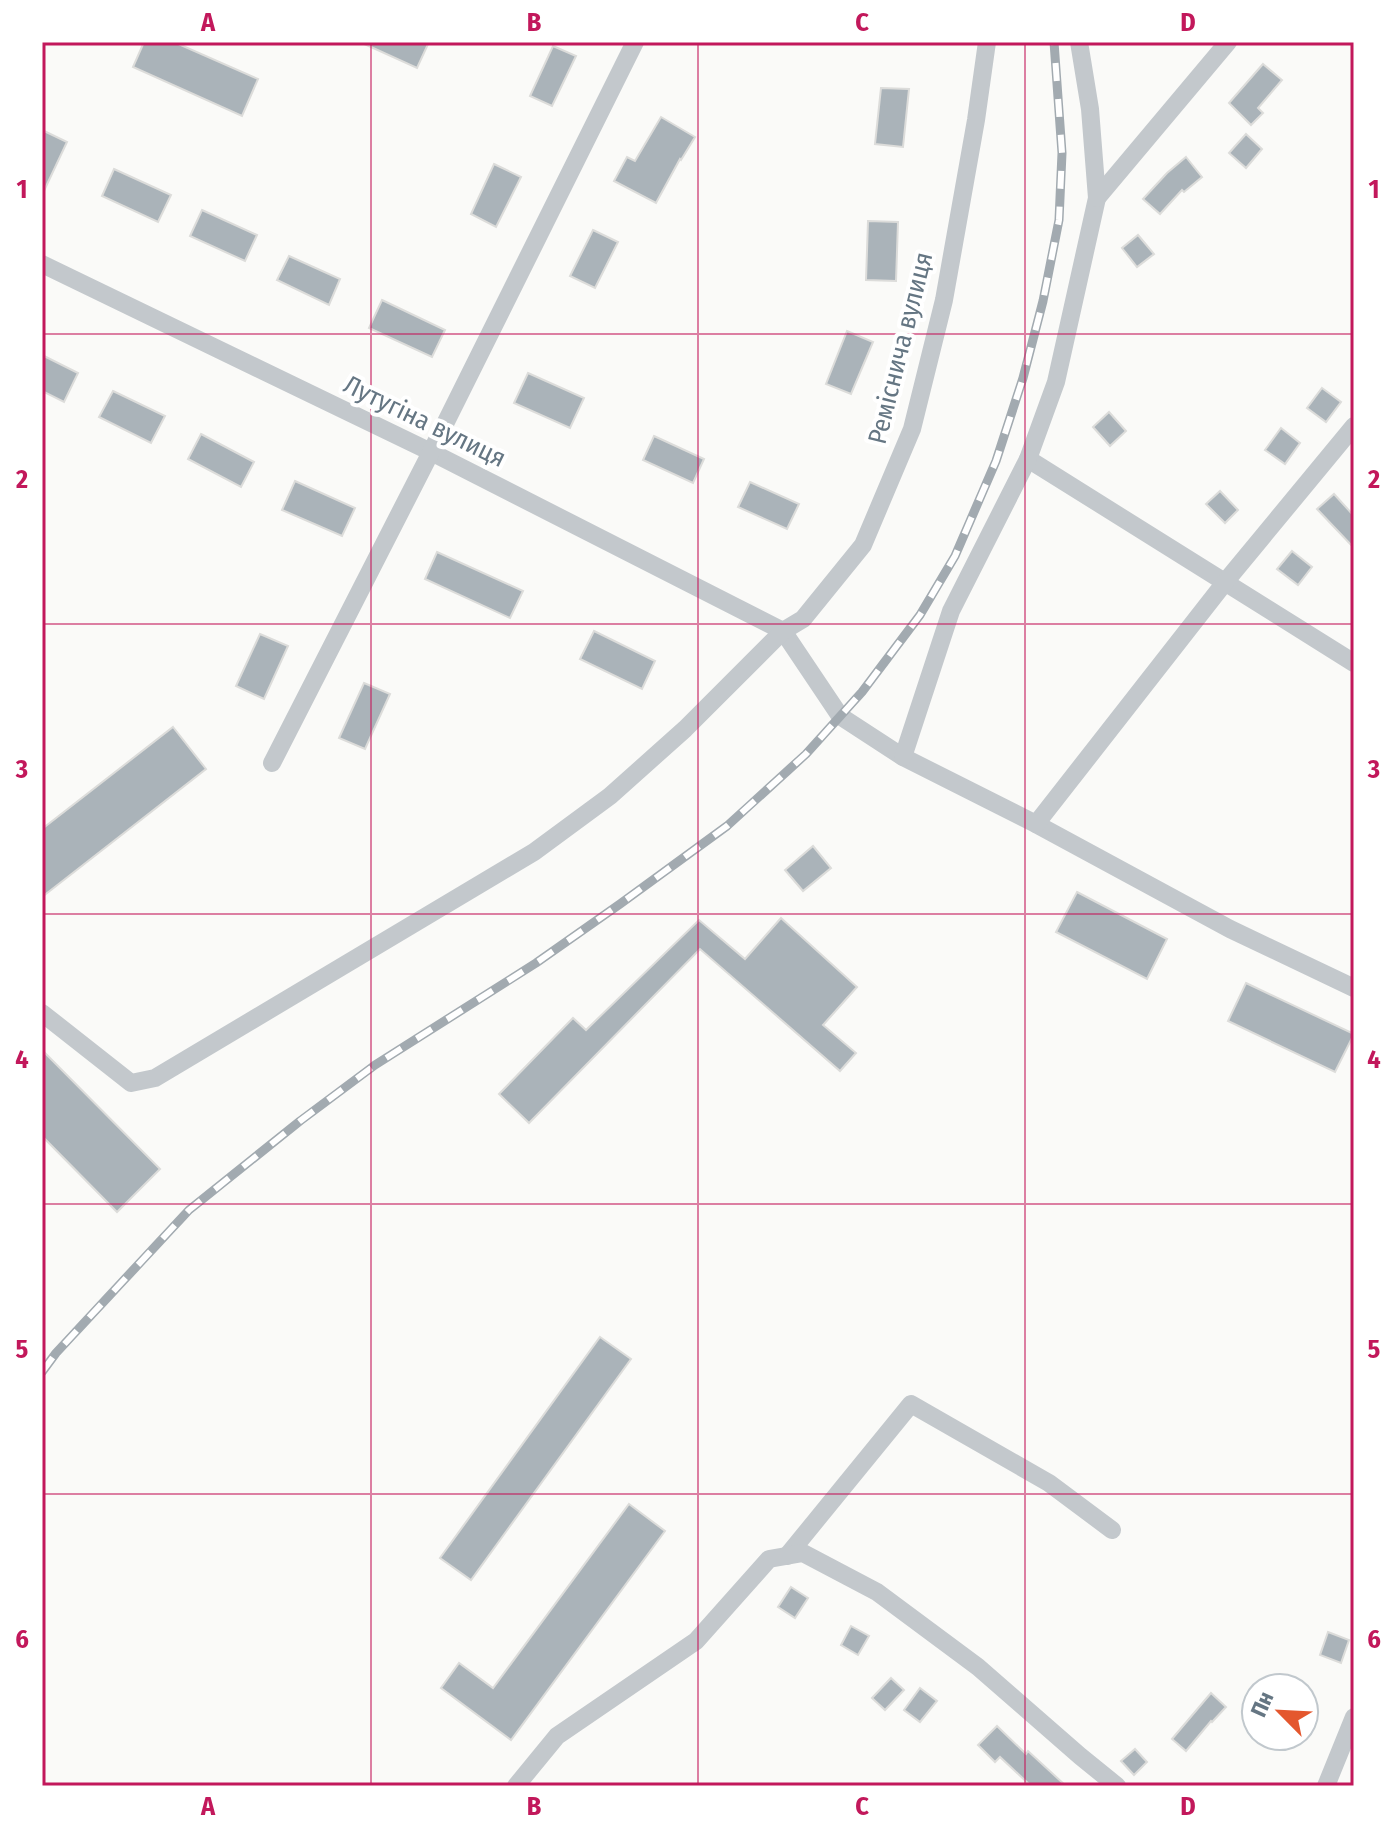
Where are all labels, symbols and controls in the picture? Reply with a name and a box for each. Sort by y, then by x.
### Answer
text: A [200,7,216,38]
text: B [527,7,542,38]
text: C [855,7,869,38]
text: D [1180,7,1196,38]
text: 1 [17,174,28,205]
text: 1 [1369,174,1380,205]
street label: Реміснича вулиця [862,249,939,447]
street label: Лутугіна вулиця [339,369,511,474]
text: 2 [15,464,28,495]
text: 2 [1367,464,1380,495]
text: 3 [15,754,28,785]
text: 3 [1367,754,1380,785]
text: 4 [15,1044,29,1075]
text: 4 [1367,1044,1381,1075]
text: 5 [16,1334,29,1365]
text: 5 [1368,1334,1381,1365]
text: 6 [15,1624,29,1655]
text: 6 [1367,1624,1381,1655]
north arrow [1240,1672,1320,1752]
text: Пн [1245,1687,1280,1721]
text: A [200,1791,216,1822]
text: B [527,1791,542,1822]
text: C [855,1791,869,1822]
text: D [1180,1791,1196,1822]

